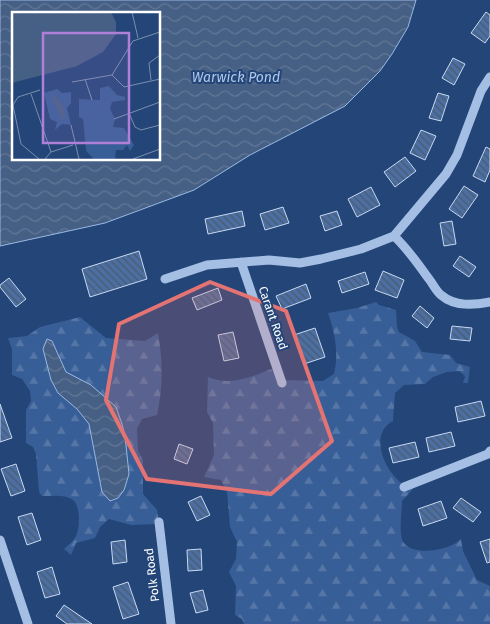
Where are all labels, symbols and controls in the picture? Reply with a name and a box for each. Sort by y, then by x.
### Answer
inset map [12,12,160,160]
water label: Warwick Pond [192,69,280,86]
street label: Carant Road [256,284,290,352]
street label: Polk Road [142,547,162,603]

